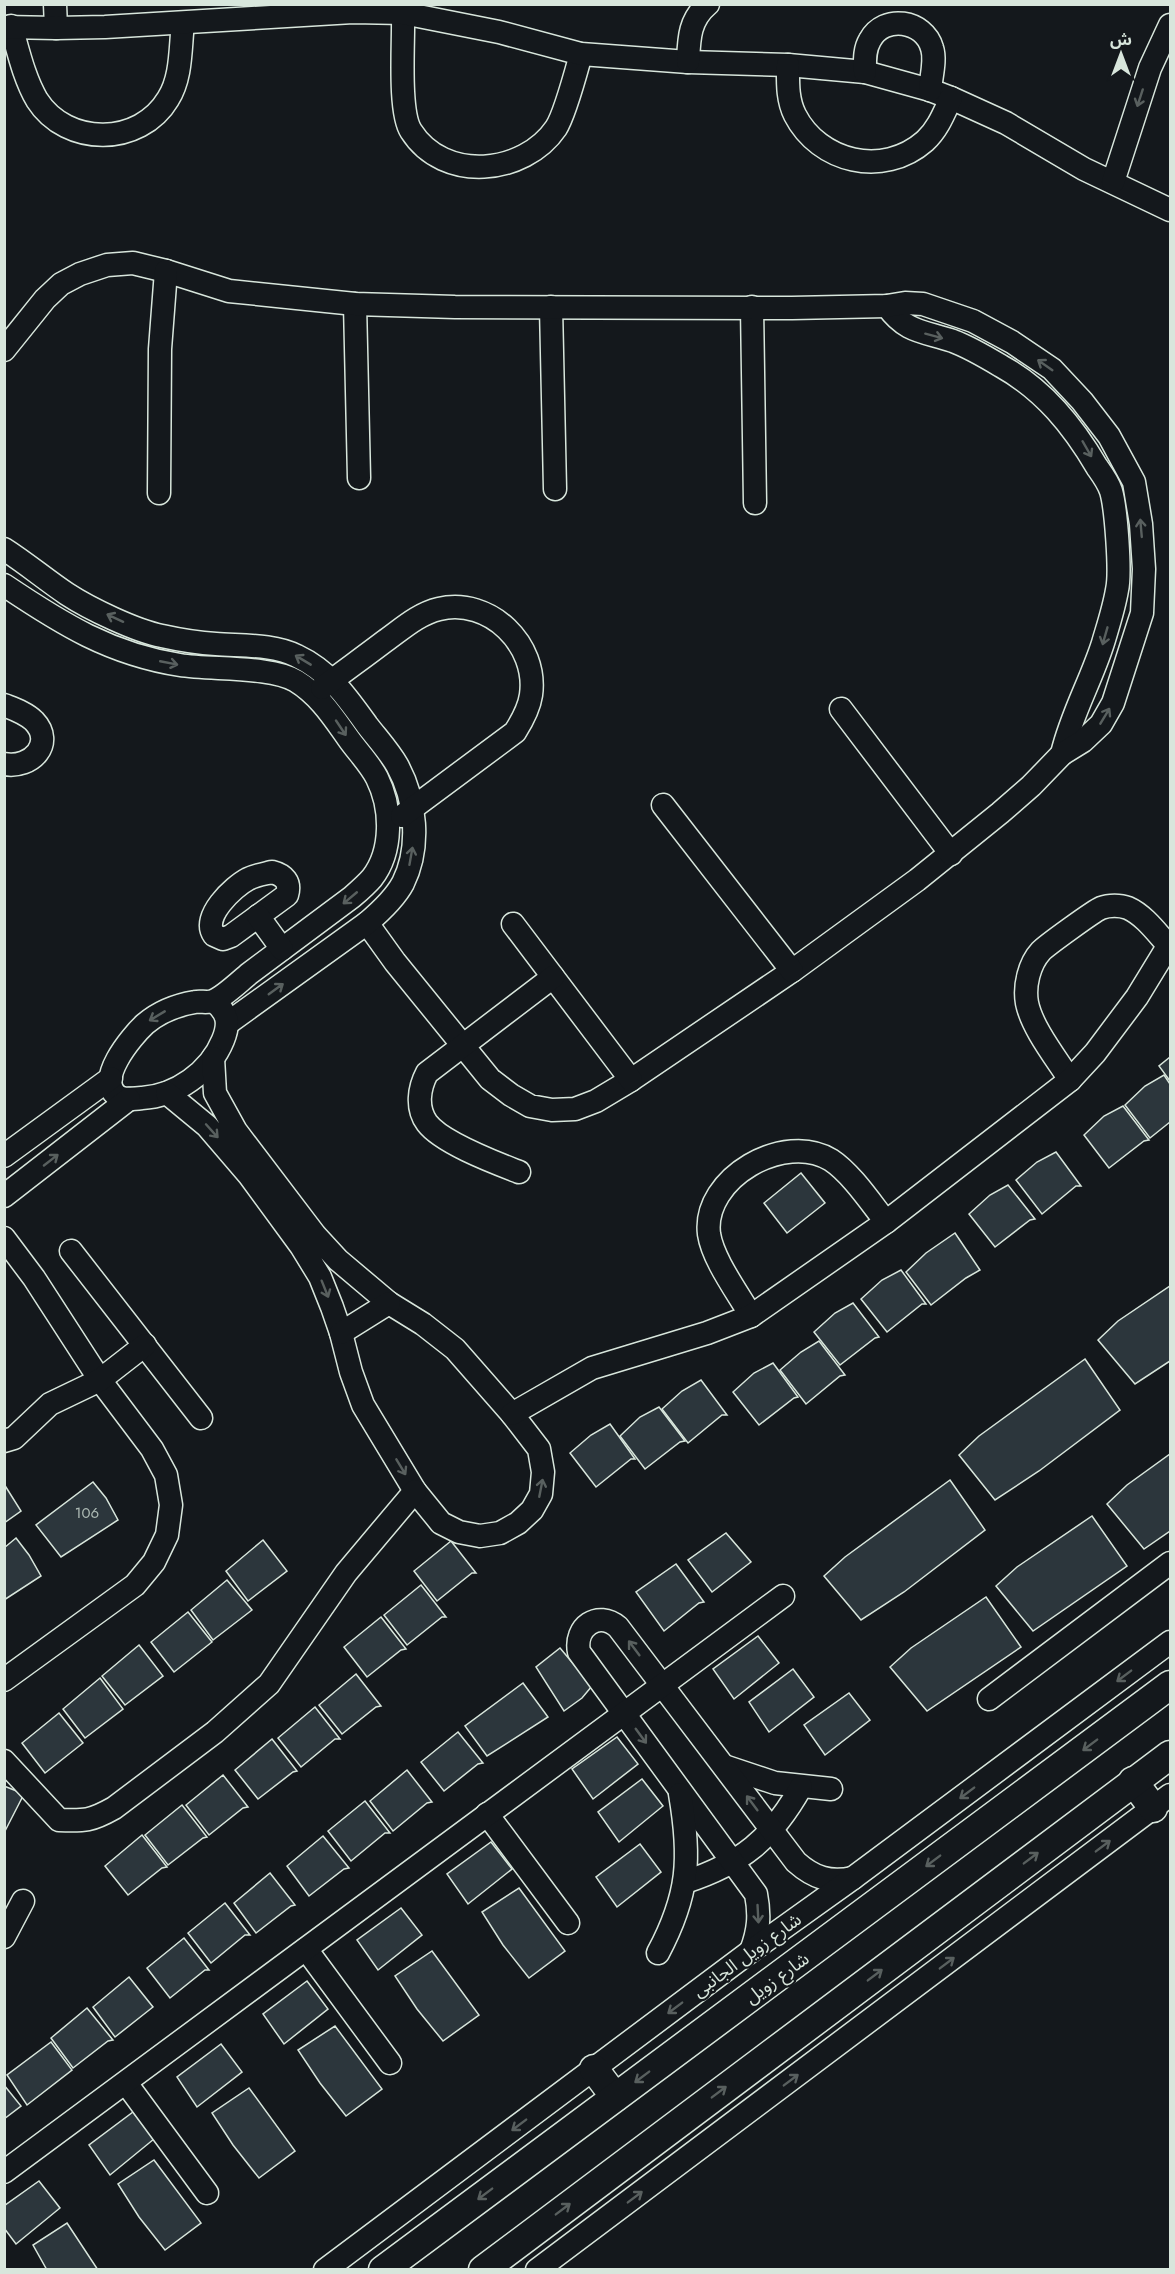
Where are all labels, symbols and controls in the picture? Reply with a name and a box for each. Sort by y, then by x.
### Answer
north arrow [1091,24,1151,84]
text: ش [1110,28,1132,51]
one-way arrow [1134,89,1145,108]
one-way arrow [924,331,943,342]
one-way arrow [1037,359,1053,371]
one-way arrow [1082,440,1093,458]
one-way arrow [1135,518,1146,538]
one-way arrow [106,611,124,623]
one-way arrow [1099,626,1110,645]
one-way arrow [295,653,312,665]
one-way arrow [159,658,179,669]
one-way arrow [1100,708,1112,725]
one-way arrow [335,720,347,736]
one-way arrow [406,847,417,866]
one-way arrow [342,891,358,904]
one-way arrow [267,983,283,995]
one-way arrow [149,1010,166,1022]
one-way arrow [205,1123,219,1138]
one-way arrow [42,1154,58,1167]
one-way arrow [320,1279,331,1298]
one-way arrow [395,1458,407,1475]
one-way arrow [536,1479,547,1498]
house number: 106 [75,1502,99,1524]
one-way arrow [627,1640,640,1656]
one-way arrow [1116,1670,1132,1683]
one-way arrow [635,1728,647,1744]
one-way arrow [1082,1739,1098,1751]
one-way arrow [960,1787,976,1799]
one-way arrow [745,1795,758,1811]
one-way arrow [1095,1840,1111,1853]
one-way arrow [1023,1852,1039,1864]
one-way arrow [926,1855,942,1868]
one-way arrow [753,1904,764,1923]
street label: شارع زويل الجانبى [688,1908,806,2002]
street label: شارع زويل [741,1948,813,2008]
one-way arrow [938,1957,954,1969]
one-way arrow [867,1969,883,1981]
one-way arrow [667,2002,683,2014]
one-way arrow [634,2071,650,2084]
one-way arrow [782,2073,798,2086]
one-way arrow [711,2086,727,2098]
one-way arrow [511,2119,527,2131]
one-way arrow [477,2187,493,2200]
one-way arrow [626,2190,642,2203]
one-way arrow [555,2203,571,2215]

